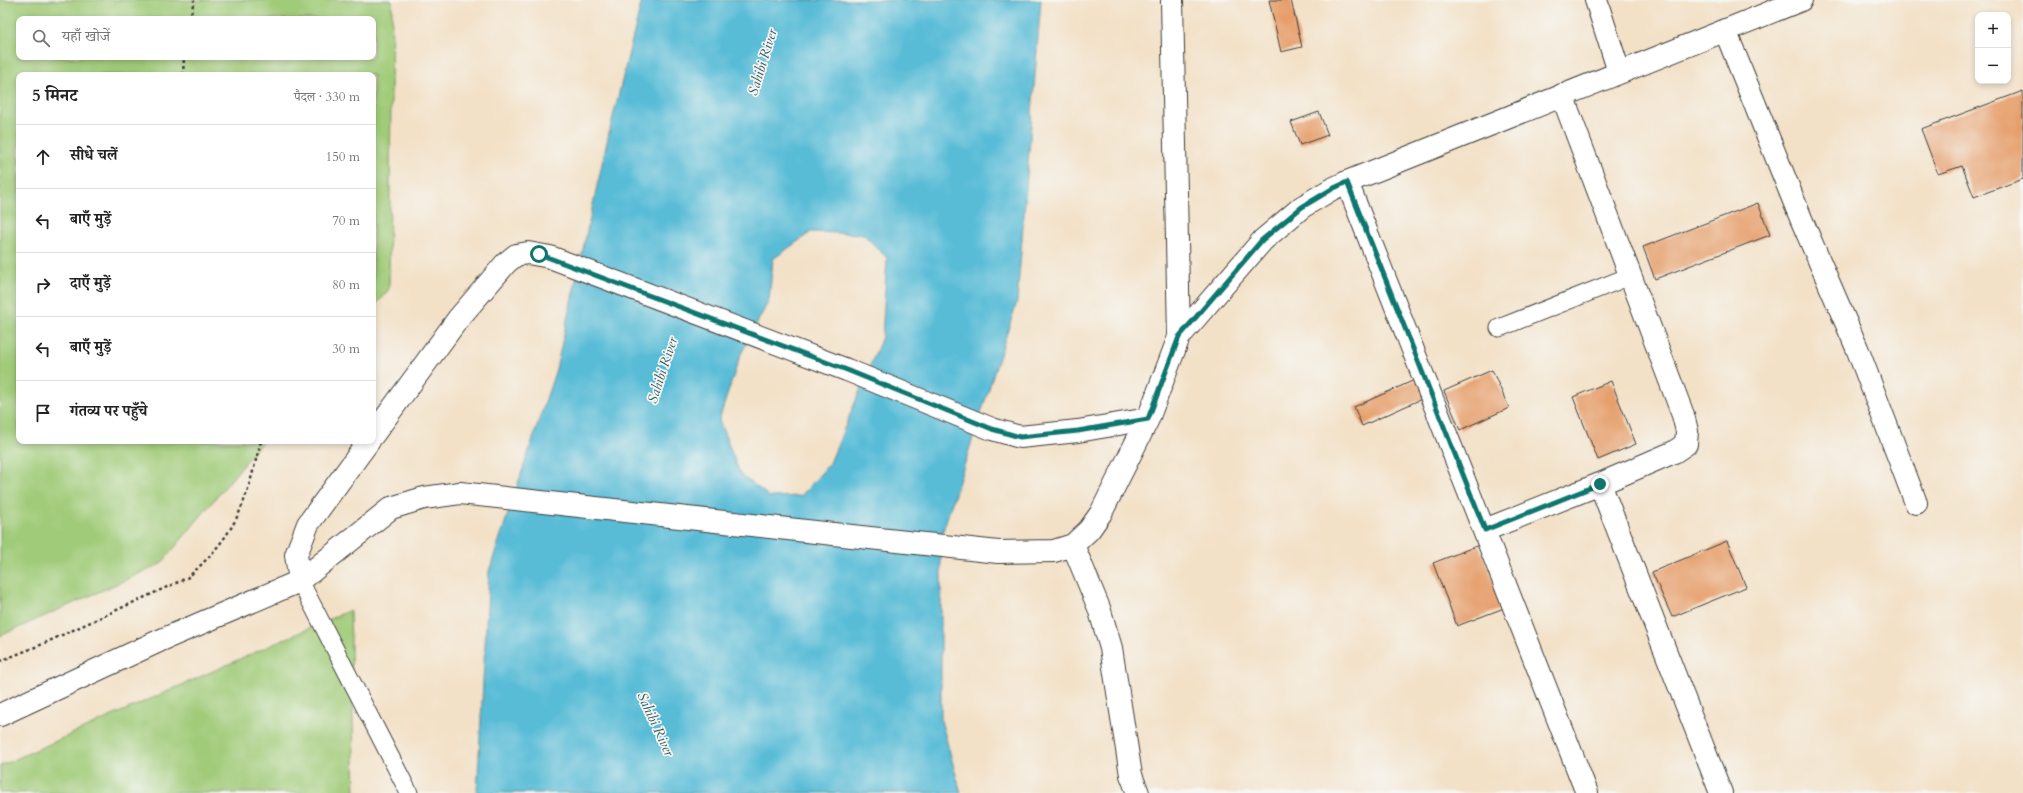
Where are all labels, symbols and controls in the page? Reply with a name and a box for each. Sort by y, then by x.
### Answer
map controls [1975,12,2011,84]
button: + [1975,12,2011,48]
search box [16,16,376,60]
text: यहाँ खोजें [62,26,110,46]
water label: Sahibi River [743,26,782,98]
icon: search [30,27,52,49]
button: − [1975,48,2011,84]
text: 5 मिनट [32,84,78,107]
text: पैदल · 330 m [294,88,360,106]
text: सीधे चलें [70,145,118,165]
icon: ahead [32,146,54,168]
text: 150 m [326,148,360,166]
text: बाएँ मुड़ें [70,209,111,229]
icon: left [32,210,54,232]
text: 70 m [332,212,360,230]
route start [530,245,548,263]
text: दाएँ मुड़ें [70,273,111,293]
icon: right [32,274,54,296]
text: 80 m [332,276,360,294]
water label: Sahibi River [643,334,682,406]
text: बाएँ मुड़ें [70,337,111,357]
icon: left [32,338,54,360]
text: 30 m [332,340,360,358]
text: गंतव्य पर पहुँचे [70,401,147,421]
icon: arrive [32,402,54,424]
route end [1591,475,1609,493]
water label: Sahibi River [632,689,679,760]

